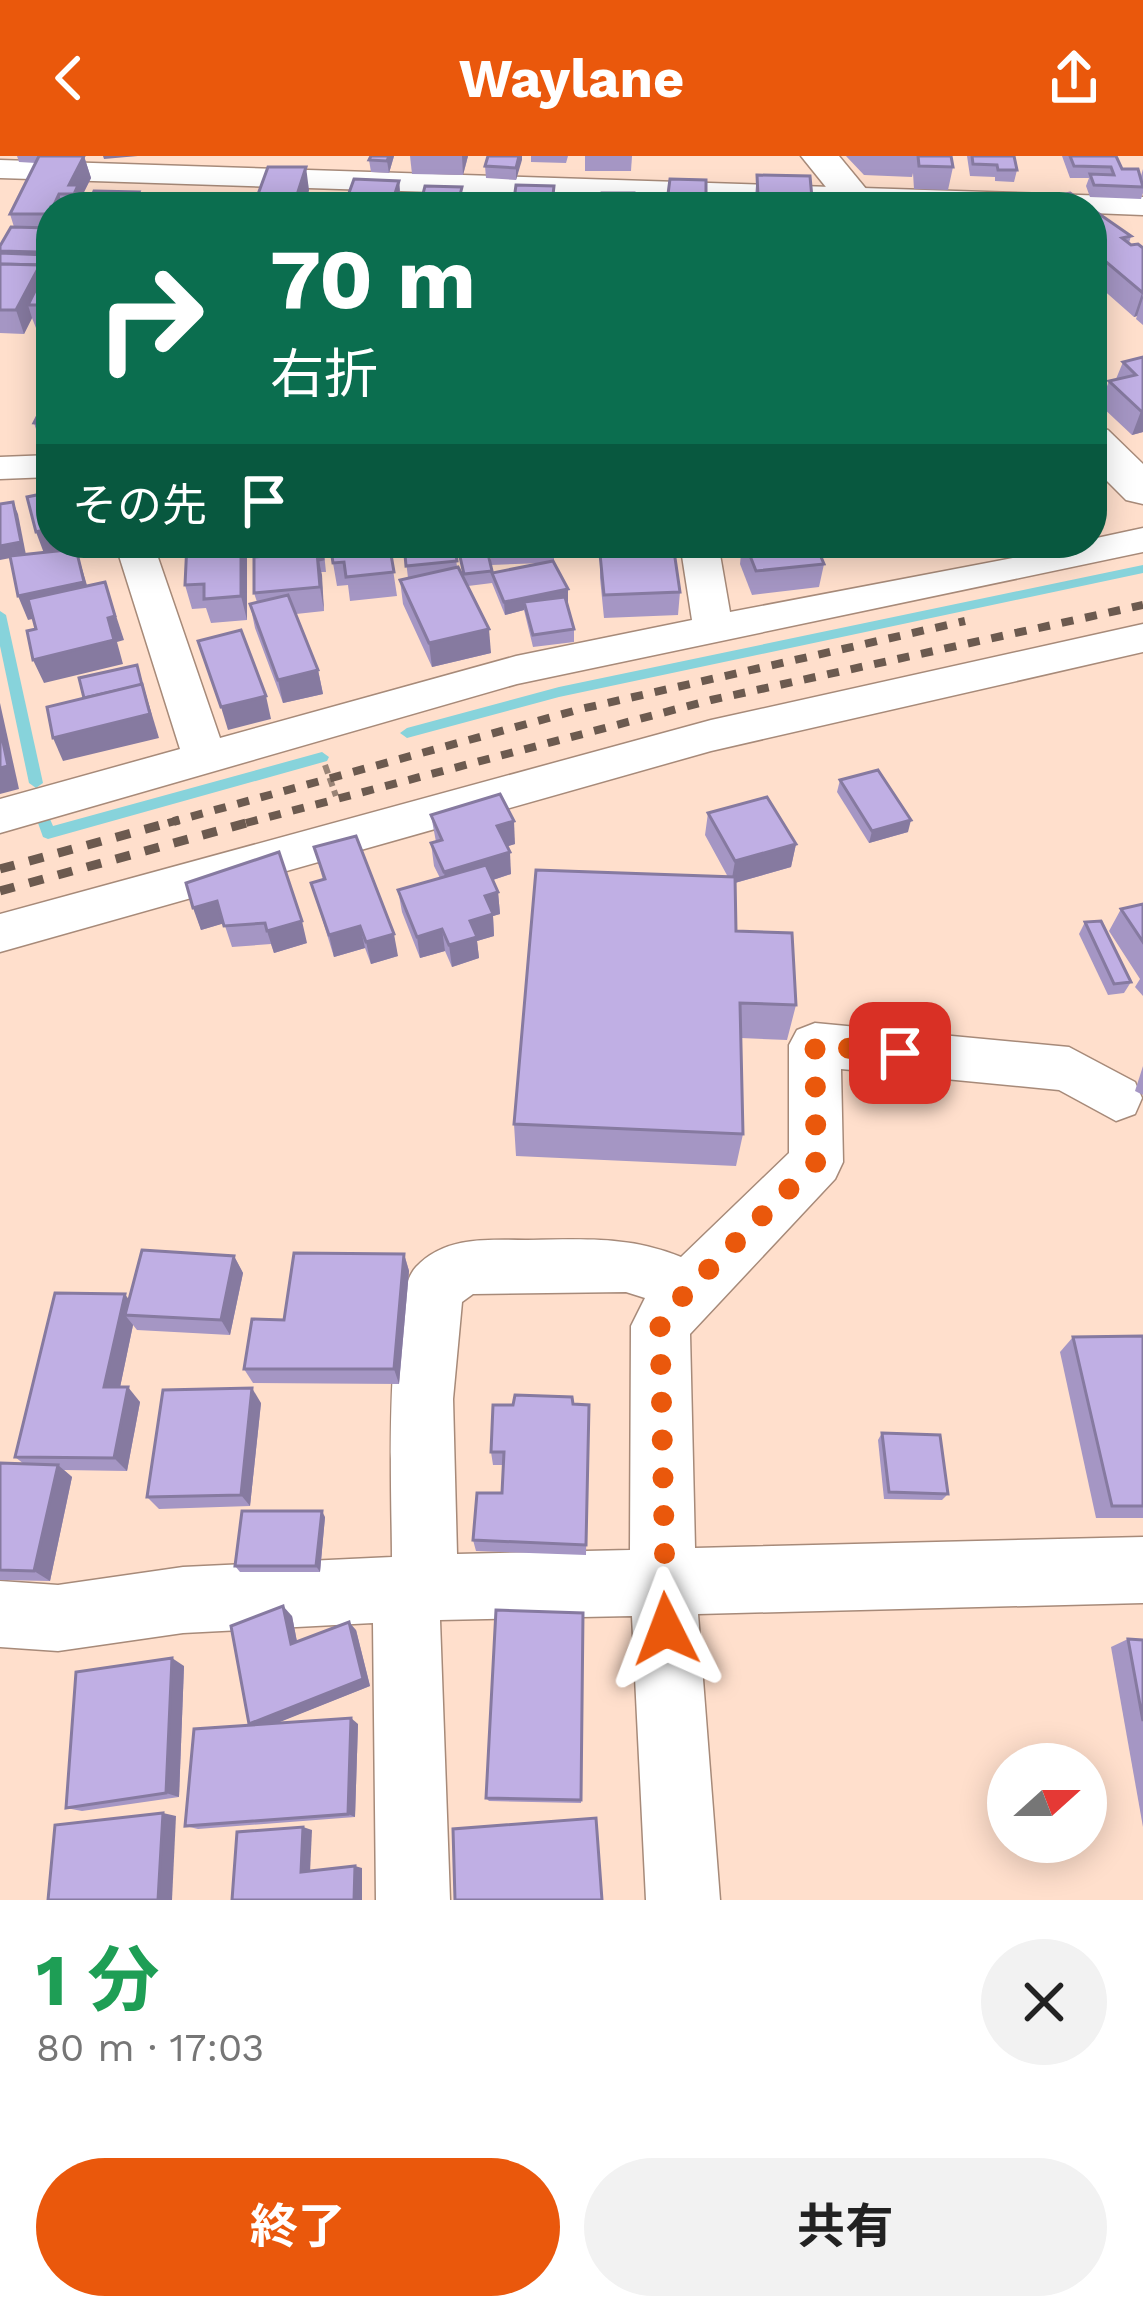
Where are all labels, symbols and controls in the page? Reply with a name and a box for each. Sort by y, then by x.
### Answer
icon: back [36,45,102,111]
icon: share [1041,45,1107,111]
text: Waylane [459,47,684,110]
text: 70 m [270,230,476,328]
icon: right [72,240,228,396]
text: 右折 [270,343,378,406]
icon: arrive [231,468,297,534]
text: その先 [72,479,207,532]
pin [849,1002,951,1104]
icon: arrive [867,1020,933,1086]
position arrow [603,1566,729,1692]
north arrow [987,1743,1107,1863]
map controls [987,1743,1107,1863]
text: 1 分 [36,1938,160,2022]
button: close [981,1939,1107,2065]
text: 80 m · 17:03 [36,2025,264,2070]
button: 終了 [36,2158,560,2296]
button: 共有 [584,2158,1107,2296]

